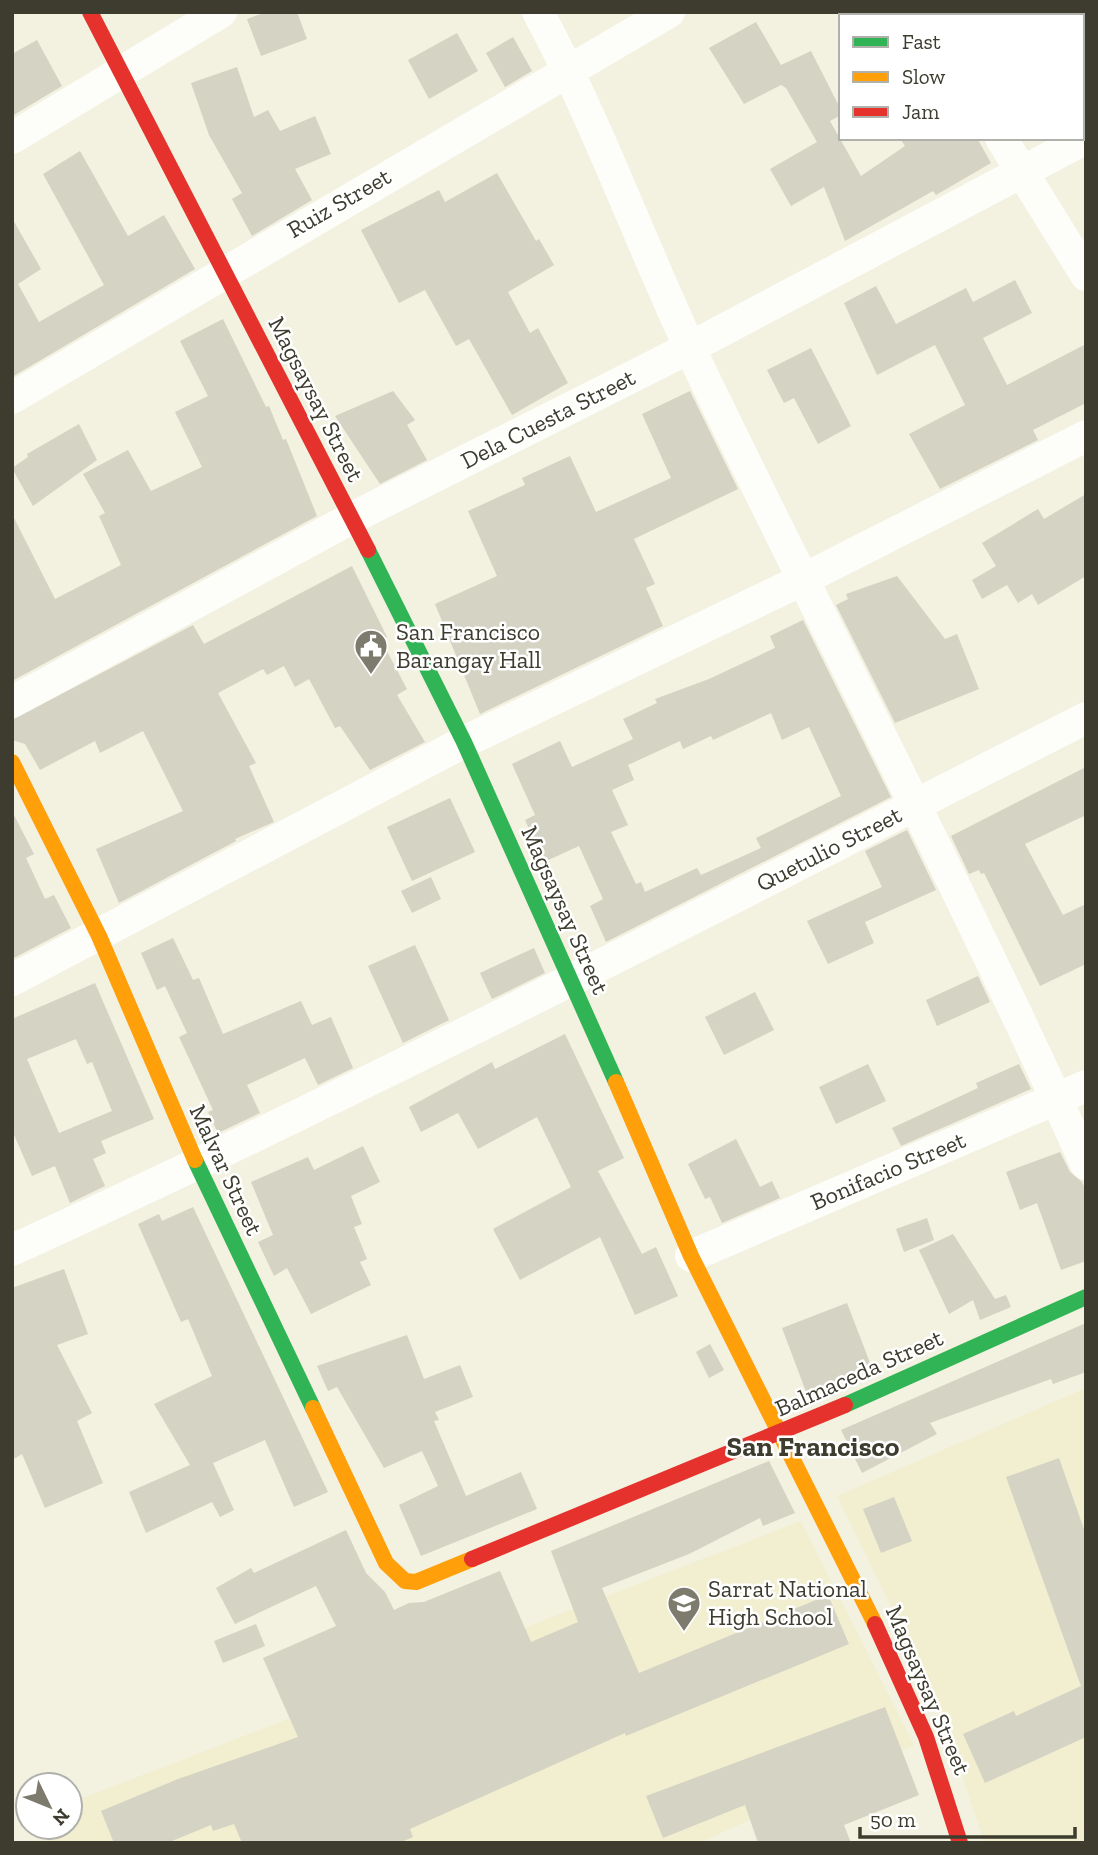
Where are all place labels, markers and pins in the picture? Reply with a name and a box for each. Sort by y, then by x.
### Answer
place label: San Francisco Barangay Hall [396,617,541,674]
public building icon: San Francisco Barangay Hall [352,627,390,676]
place label: Sarrat National High School [708,1574,867,1631]
school or university icon: Sarrat National High School [665,1584,703,1633]

